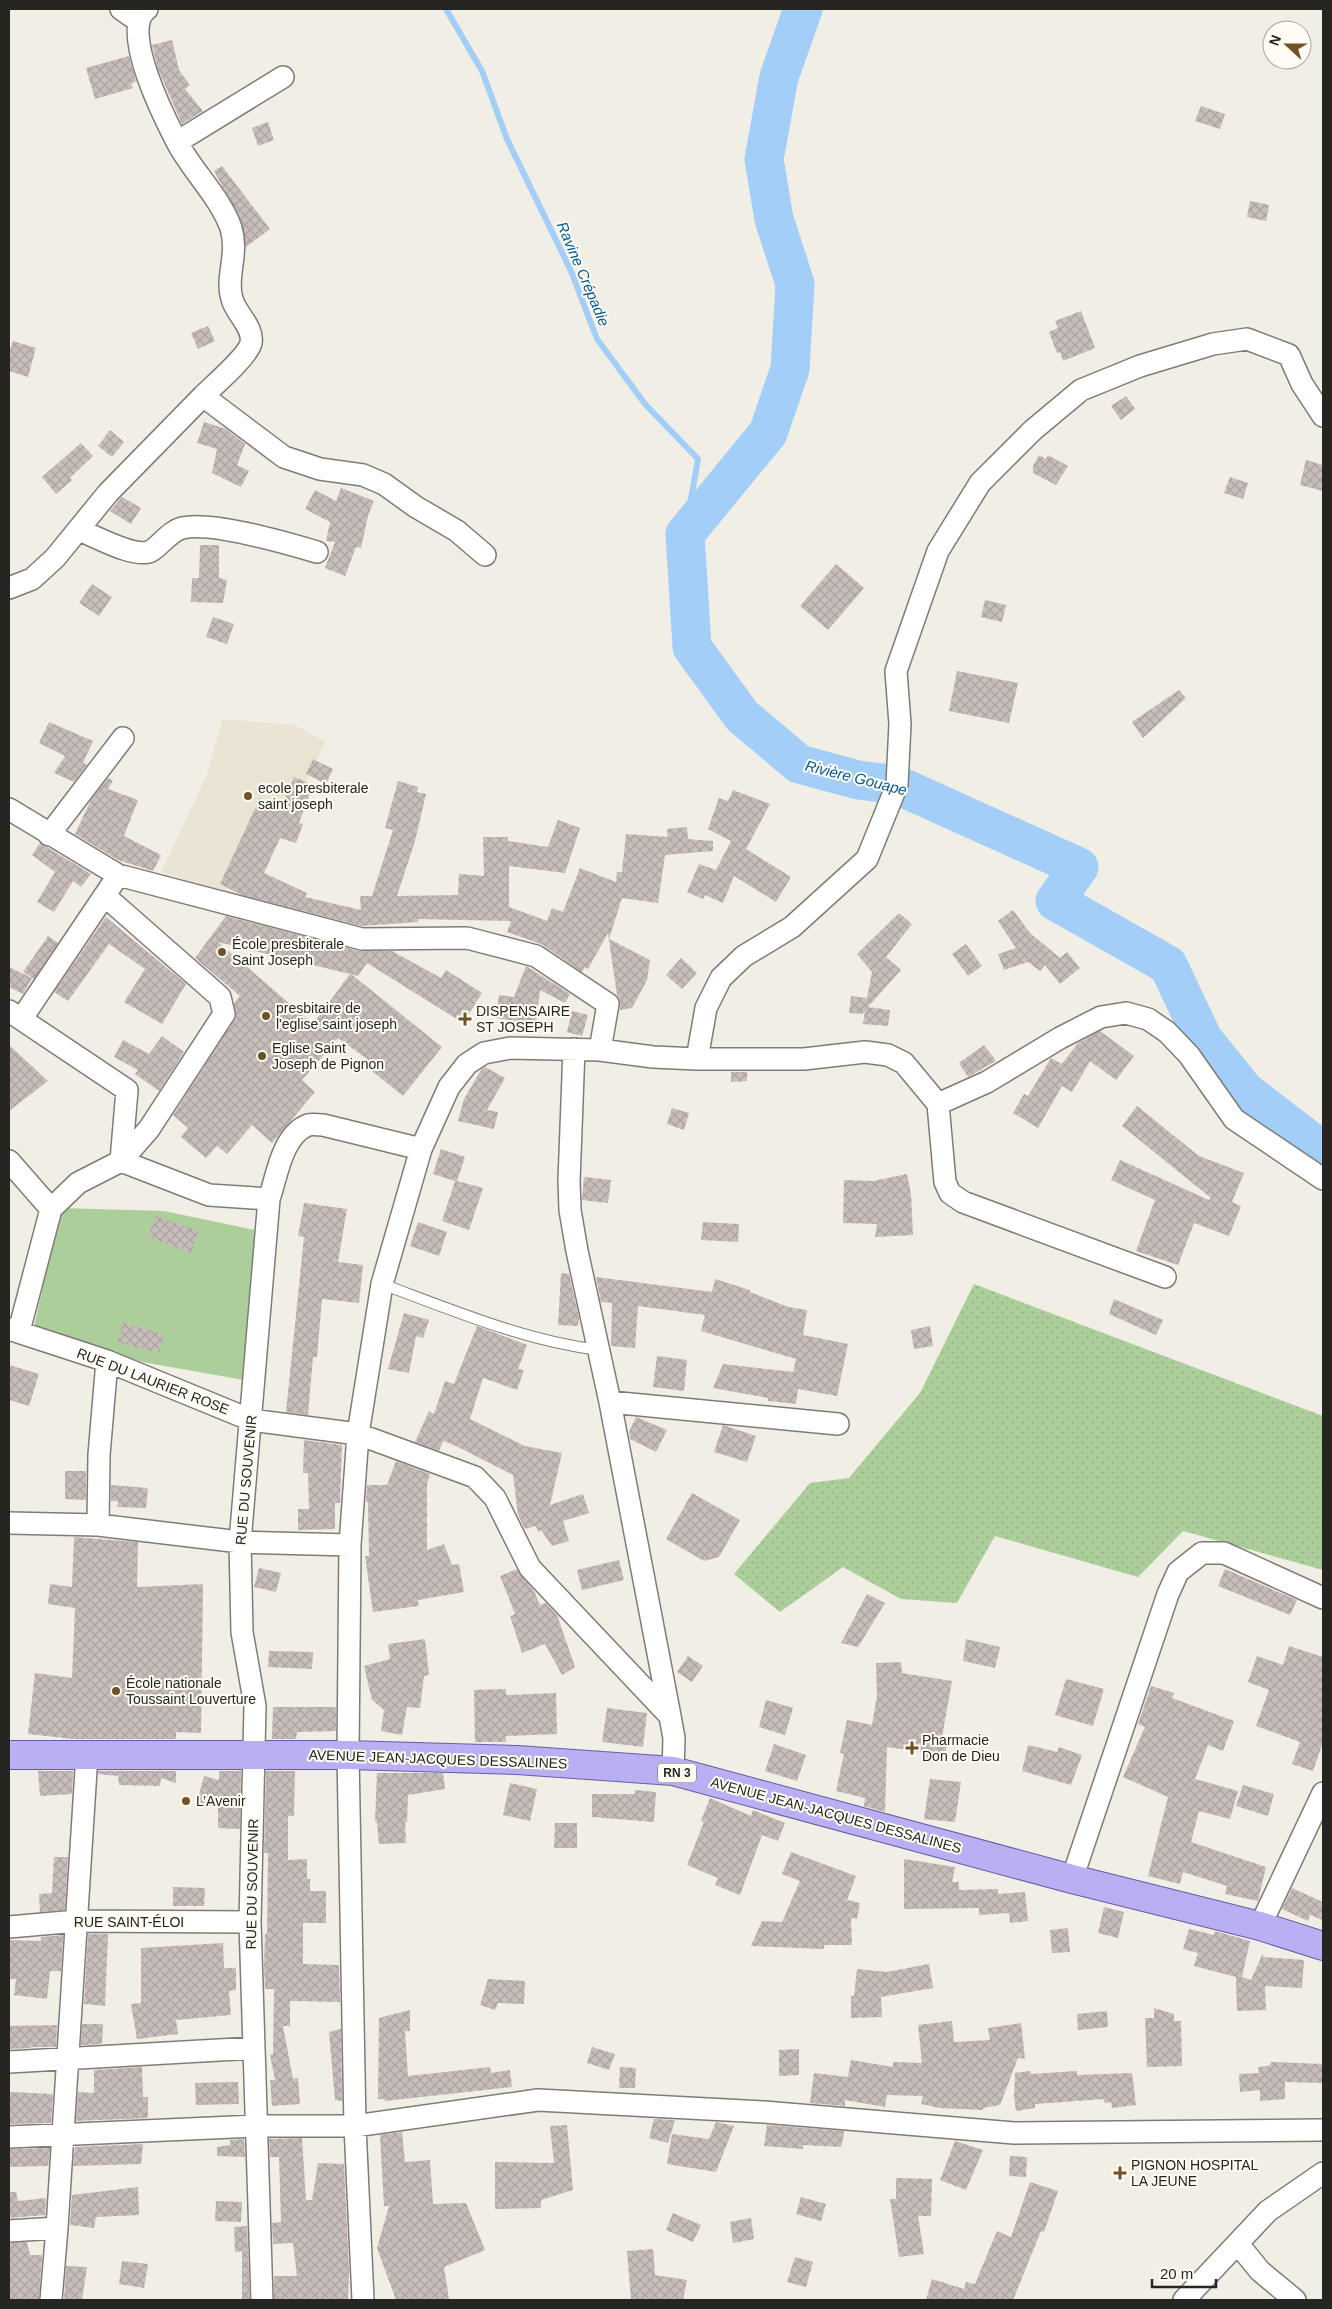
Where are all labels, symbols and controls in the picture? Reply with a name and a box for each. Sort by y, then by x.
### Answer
north arrow [1262,20,1312,70]
text: N [1266,33,1284,48]
water label: Ravine Crépadie [554,219,613,329]
water label: Rivière Gouape [803,757,909,798]
place label: ecole presbiterale saint joseph [258,780,369,812]
marker: ecole presbiterale saint joseph [242,790,254,802]
place label: École presbiterale Saint Joseph [232,936,344,968]
marker: École presbiterale Saint Joseph [216,946,228,958]
place label: presbitaire de l'eglise saint joseph [276,1000,397,1032]
place label: DISPENSAIRE ST JOSEPH [476,1003,570,1035]
marker: presbitaire de l'eglise saint joseph [260,1010,272,1022]
marker: DISPENSAIRE ST JOSEPH [458,1012,472,1026]
place label: Eglise Saint Joseph de Pignon [272,1040,384,1072]
marker: Eglise Saint Joseph de Pignon [256,1050,268,1062]
street label: RUE DU LAURIER ROSE [75,1345,231,1417]
street label: RUE DU SOUVENIR [232,1414,260,1546]
place label: École nationale Toussaint Louverture [126,1675,256,1707]
marker: École nationale Toussaint Louverture [110,1685,122,1697]
place label: Pharmacie Don de Dieu [922,1732,1000,1764]
marker: Pharmacie Don de Dieu [906,1742,918,1754]
street label: AVENUE JEAN-JACQUES DESSALINES [308,1746,568,1772]
road number: RN 3 [658,1764,696,1782]
street label: AVENUE JEAN-JACQUES DESSALINES [709,1774,963,1856]
place label: L’Avenir [196,1793,246,1809]
marker: L’Avenir [180,1795,192,1807]
street label: RUE DU SOUVENIR [243,1819,261,1949]
street label: RUE SAINT-ÉLOI [74,1914,184,1930]
place label: PIGNON HOSPITAL LA JEUNE [1131,2157,1259,2189]
marker: PIGNON HOSPITAL LA JEUNE [1113,2166,1127,2180]
scale bar [1152,2256,1216,2288]
text: 20 m [1160,2265,1193,2282]

